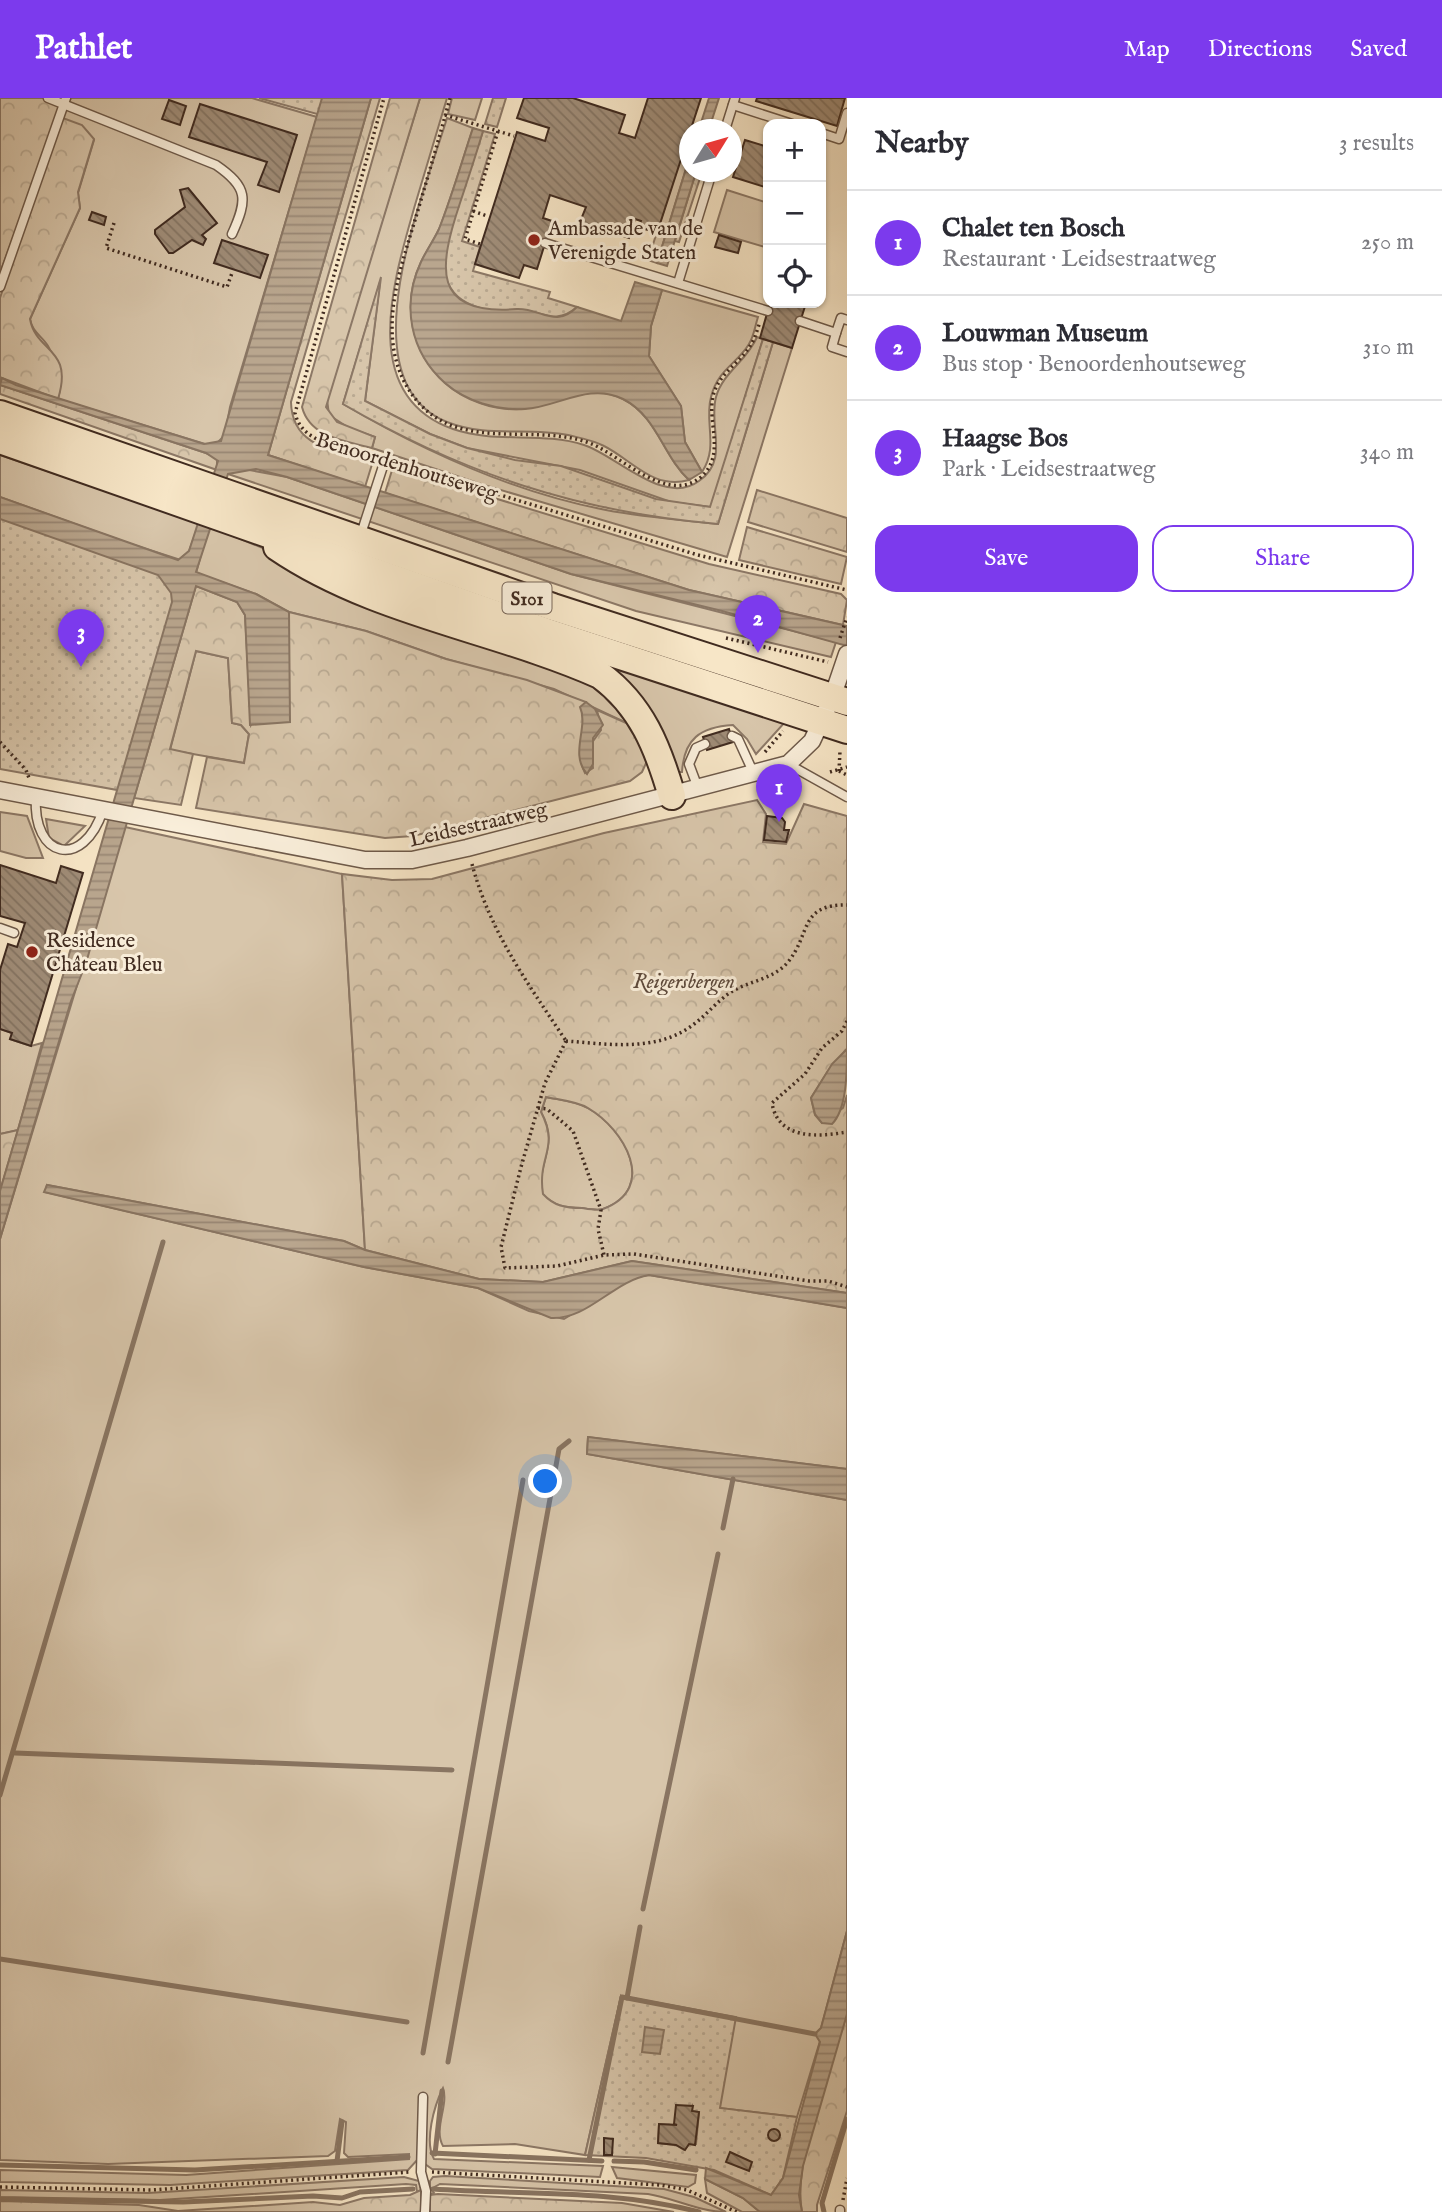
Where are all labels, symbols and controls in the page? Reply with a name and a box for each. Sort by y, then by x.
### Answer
text: Pathlet [35,28,132,70]
text: Map [1124,34,1170,65]
text: Directions [1208,34,1312,65]
text: Saved [1350,34,1407,65]
north arrow [679,119,742,182]
map controls [763,119,826,308]
button: + [763,119,826,182]
text: Nearby [875,125,968,163]
text: 3 results [1339,129,1414,158]
button: − [763,182,826,245]
text: Chalet ten Bosch [942,212,1125,245]
place label: Ambassade van de Verenigde Staten [547,216,703,267]
text: 1 [894,228,902,257]
text: 250 m [1361,228,1414,257]
marker: Ambassade van de Verenigde Staten [526,232,542,248]
button: locate [763,245,826,308]
text: Restaurant · Leidsestraatweg [942,245,1216,274]
text: Louwman Museum [942,317,1148,350]
text: 2 [893,333,903,362]
text: 310 m [1363,333,1414,362]
text: Bus stop · Benoordenhoutseweg [942,350,1245,379]
text: Haagse Bos [942,422,1068,455]
street label: Benoordenhoutseweg [312,427,502,508]
text: 3 [894,438,902,467]
text: 340 m [1360,438,1414,467]
text: Park · Leidsestraatweg [942,455,1155,484]
button: Save [875,525,1138,592]
button: Share [1152,525,1414,592]
road number: S101 [503,583,552,614]
pin: 2 [735,595,781,653]
pin: 3 [58,609,104,667]
pin: 1 [756,764,802,822]
street label: Leidsestraatweg [407,796,551,854]
place label: Residence Château Bleu [46,928,163,979]
marker: Residence Château Bleu [24,944,40,960]
park label: Reigersbergen [633,969,735,996]
your location [528,1464,562,1498]

